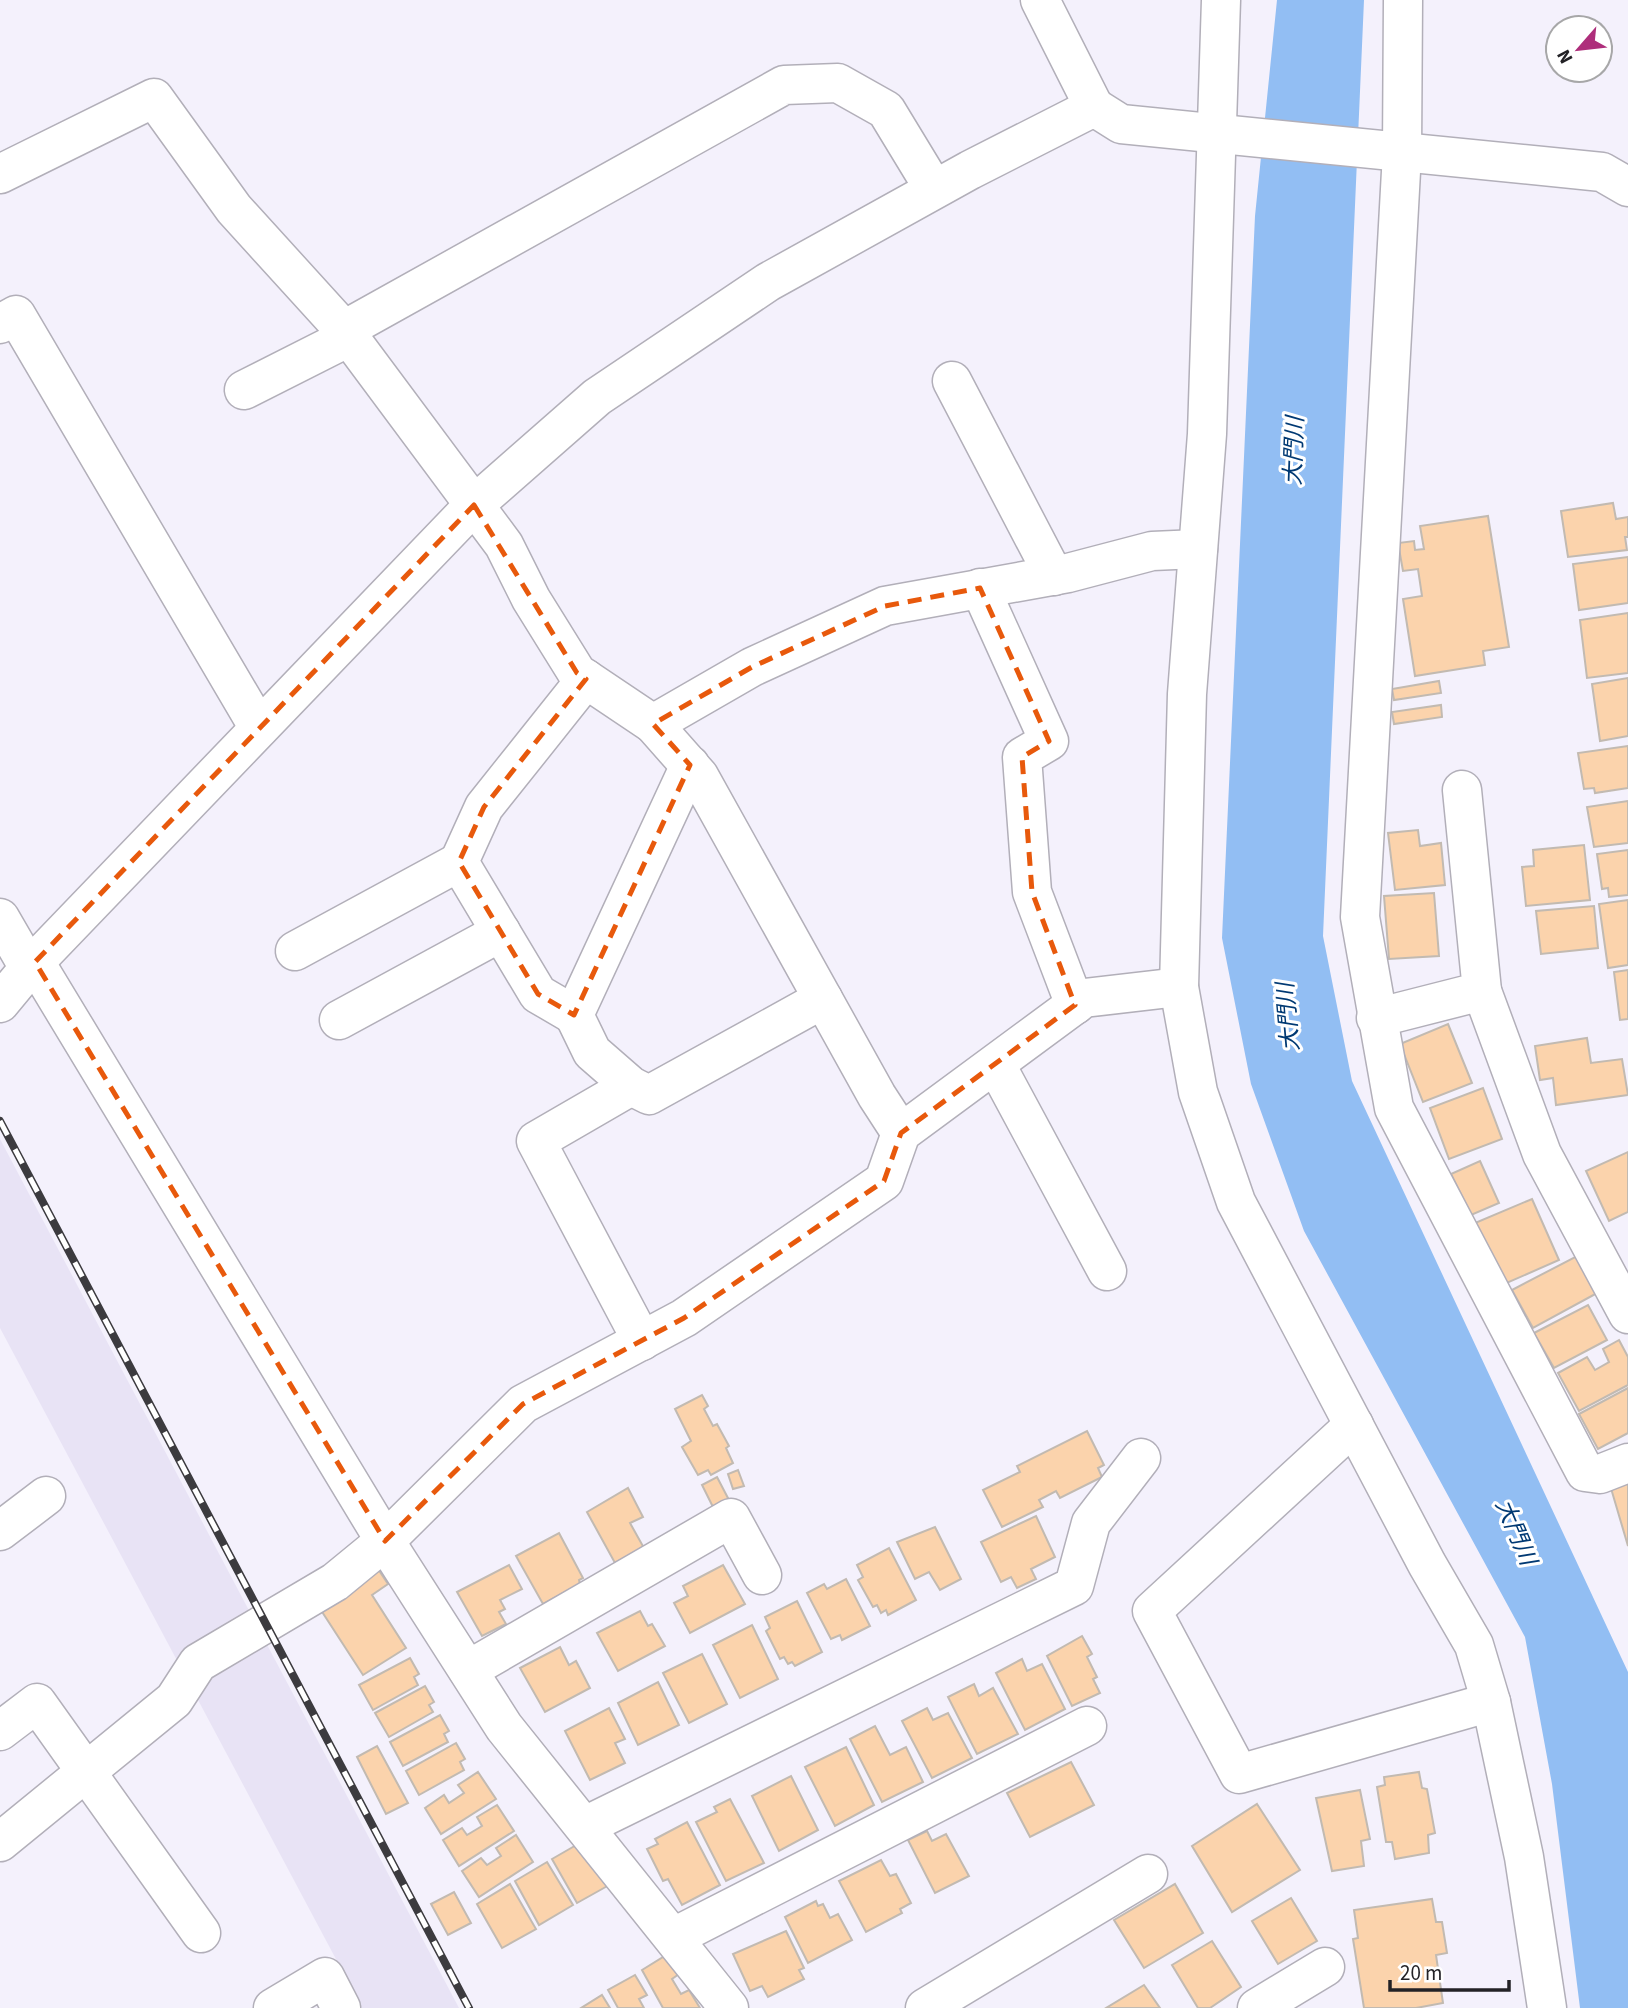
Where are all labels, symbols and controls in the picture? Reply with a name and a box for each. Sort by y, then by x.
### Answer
north arrow [1544,14,1614,84]
text: N [1550,44,1580,68]
water label: 大門川 [1276,413,1312,486]
water label: 大門川 [1268,978,1307,1053]
water label: 大門川 [1487,1494,1546,1573]
scale bar [1390,1948,1509,1992]
text: 20 m [1400,1958,1442,1988]

